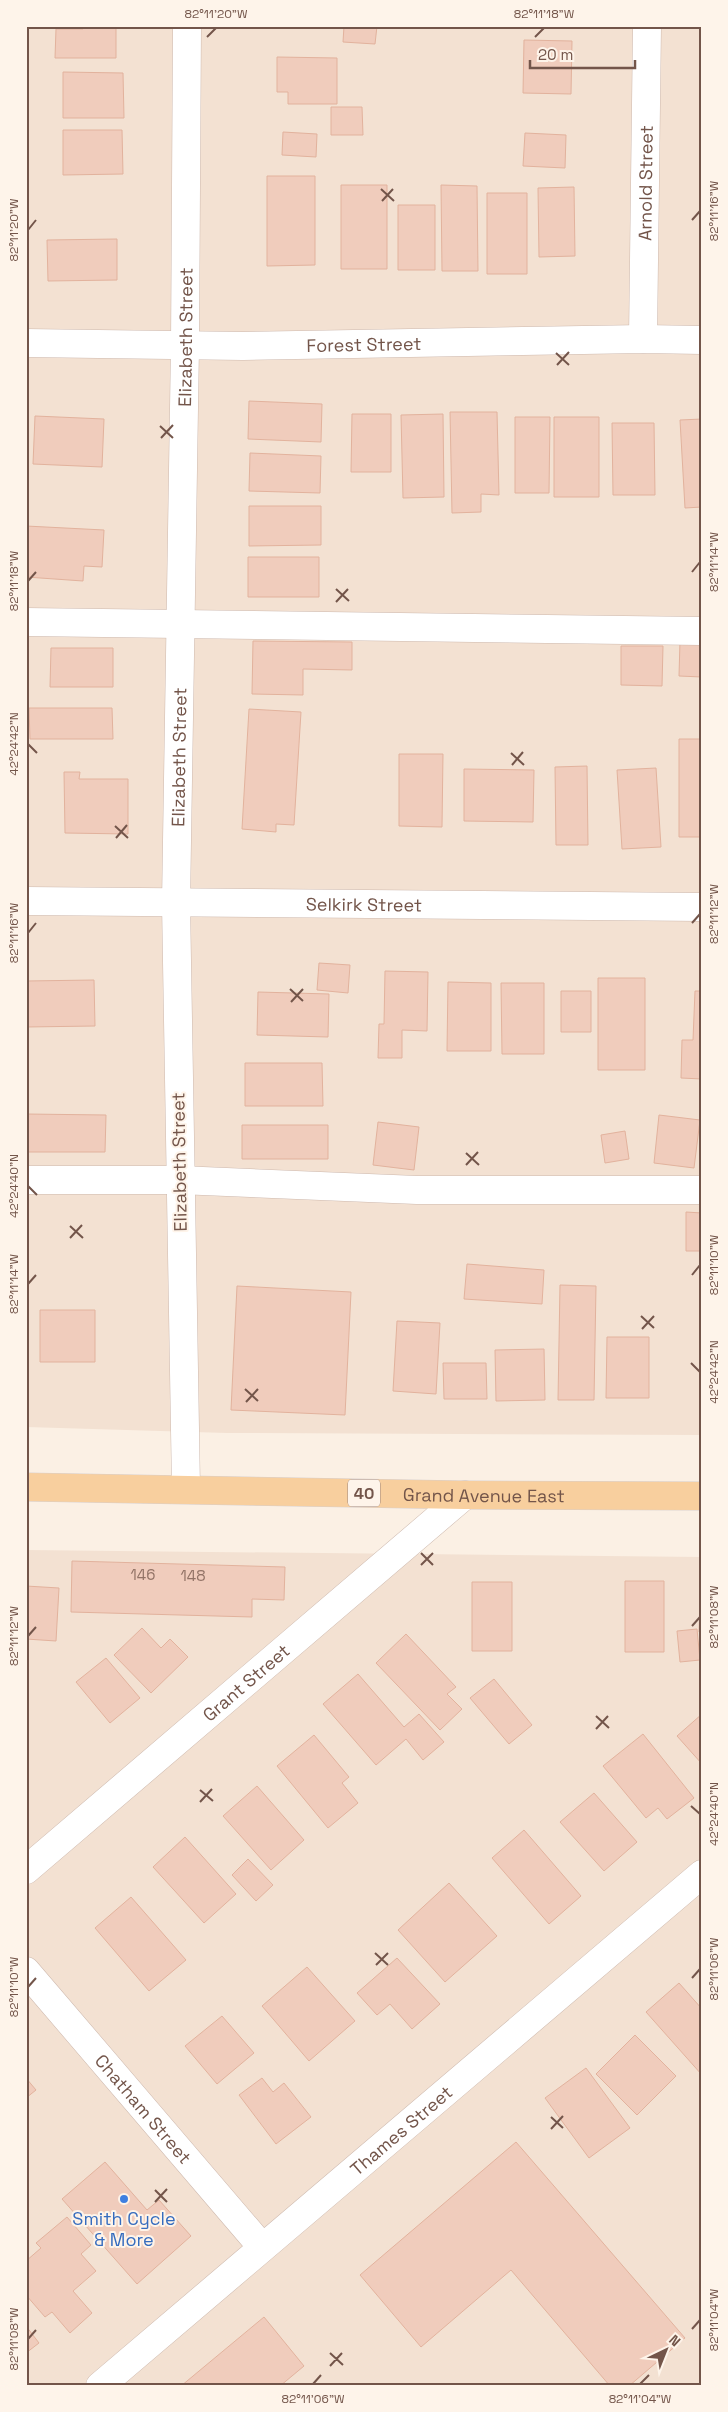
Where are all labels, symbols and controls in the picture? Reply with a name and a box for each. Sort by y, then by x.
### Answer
text: 82°11'20"W [185,6,248,22]
text: 82°11'18"W [514,6,575,22]
scale bar [530,38,636,70]
text: 20 m [538,45,573,64]
street label: Arnold Street [633,125,657,241]
text: 82°11'16"W [706,180,722,241]
text: 82°11'20"W [6,198,22,261]
street label: Elizabeth Street [173,267,197,407]
street label: Forest Street [306,331,422,356]
text: 82°11'14"W [706,531,722,592]
text: 82°11'18"W [6,550,22,611]
street label: Elizabeth Street [166,687,191,827]
text: 42°24'42"N [6,712,22,776]
text: 82°11'12"W [706,883,722,944]
street label: Selkirk Street [306,892,422,916]
text: 82°11'16"W [6,902,22,963]
street label: Elizabeth Street [166,1092,192,1232]
text: 42°24'40"N [6,1154,22,1218]
text: 82°11'10"W [706,1234,722,1295]
text: 82°11'14"W [6,1253,22,1314]
text: 42°24'42"N [706,1340,722,1404]
road number: 40 [348,1480,380,1506]
street label: Grand Avenue East [403,1482,565,1507]
house number: 146 [131,1565,155,1584]
house number: 148 [181,1566,206,1585]
text: 82°11'08"W [706,1585,722,1649]
text: 82°11'12"W [6,1605,22,1666]
street label: Grant Street [197,1639,294,1726]
text: 42°24'40"N [706,1782,722,1846]
text: 82°11'06"W [706,1937,722,2000]
text: 82°11'10"W [6,1956,22,2017]
street label: Chatham Street [90,2049,197,2168]
street label: Thames Street [345,2080,457,2180]
marker: Smith Cycle & More [118,2193,130,2205]
place label: Smith Cycle & More [72,2207,176,2251]
text: 82°11'04"W [706,2288,722,2351]
text: 82°11'08"W [6,2307,22,2371]
north arrow [640,2324,690,2374]
text: N [665,2331,684,2350]
text: 82°11'06"W [282,2391,345,2407]
text: 82°11'04"W [609,2391,672,2407]

